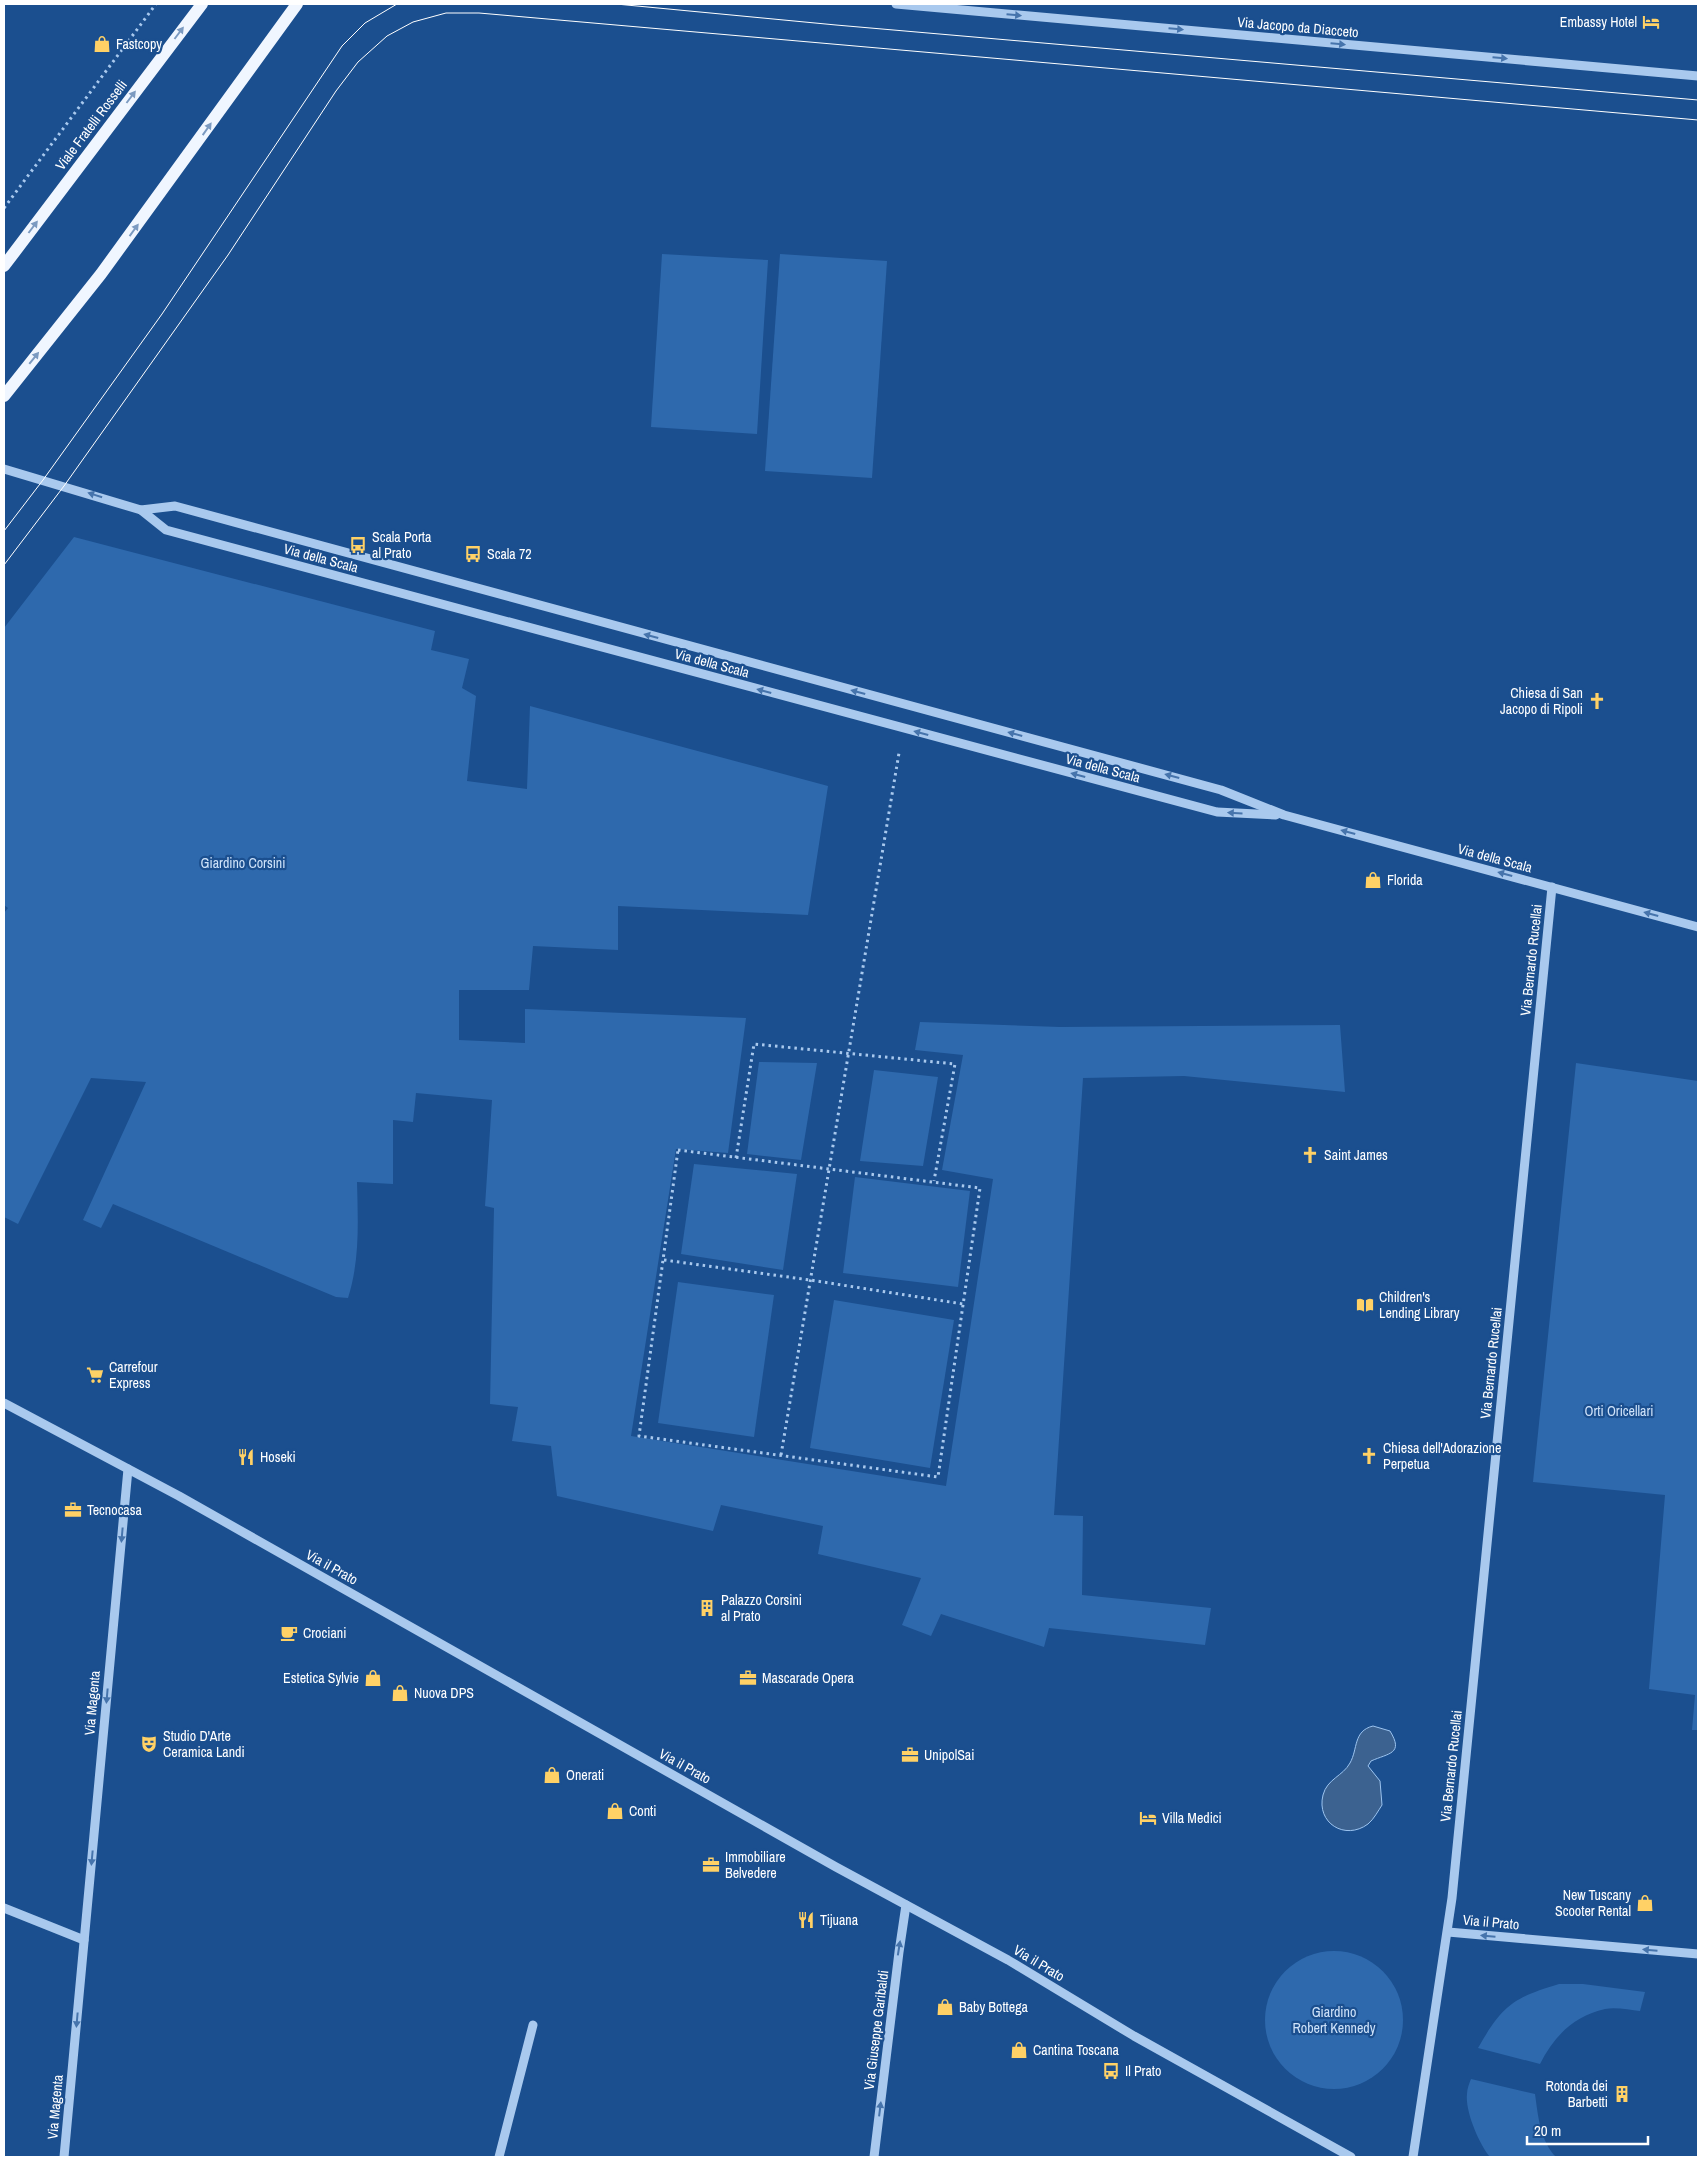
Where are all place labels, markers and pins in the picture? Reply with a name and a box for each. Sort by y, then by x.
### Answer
hotel icon: Embassy Hotel [1641,12,1661,32]
place label: Embassy Hotel [1560,13,1637,31]
shop icon: Fastcopy [92,34,112,54]
place label: Fastcopy [116,35,162,53]
place label: Scala Porta al Prato [372,528,432,562]
bus stop icon: Scala Porta al Prato [348,535,368,555]
bus stop icon: Scala 72 [463,544,483,564]
place label: Scala 72 [487,545,532,563]
place label: Chiesa di San Jacopo di Ripoli [1500,684,1583,718]
church icon: Chiesa di San Jacopo di Ripoli [1587,691,1607,711]
shop icon: Florida [1363,870,1383,890]
place label: Florida [1387,871,1423,889]
church icon: Saint James [1300,1145,1320,1165]
place label: Saint James [1324,1146,1388,1164]
place label: Children's Lending Library [1379,1288,1460,1322]
library icon: Children's Lending Library [1355,1295,1375,1315]
place label: Carrefour Express [109,1358,158,1392]
supermarket icon: Carrefour Express [85,1365,105,1385]
place label: Chiesa dell'Adorazione Perpetua [1383,1439,1501,1473]
church icon: Chiesa dell'Adorazione Perpetua [1359,1446,1379,1466]
restaurant icon: Hoseki [236,1447,256,1467]
place label: Hoseki [260,1448,296,1466]
office icon: Tecnocasa [63,1500,83,1520]
place label: Tecnocasa [87,1501,142,1519]
place label: Palazzo Corsini al Prato [721,1591,802,1625]
building icon: Palazzo Corsini al Prato [697,1598,717,1618]
cafe icon: Crociani [279,1623,299,1643]
place label: Crociani [303,1624,346,1642]
shop icon: Estetica Sylvie [363,1668,383,1688]
office icon: Mascarade Opera [738,1668,758,1688]
place label: Estetica Sylvie [283,1669,359,1687]
place label: Mascarade Opera [762,1669,854,1687]
shop icon: Nuova DPS [390,1683,410,1703]
place label: Nuova DPS [414,1684,474,1702]
place label: Studio D'Arte Ceramica Landi [163,1727,245,1761]
theatre icon: Studio D'Arte Ceramica Landi [139,1734,159,1754]
office icon: UnipolSai [900,1745,920,1765]
place label: UnipolSai [924,1746,974,1764]
shop icon: Onerati [542,1765,562,1785]
place label: Onerati [566,1766,604,1784]
shop icon: Conti [605,1801,625,1821]
place label: Conti [629,1802,656,1820]
hotel icon: Villa Medici [1138,1808,1158,1828]
place label: Villa Medici [1162,1809,1222,1827]
place label: Immobiliare Belvedere [725,1848,786,1882]
office icon: Immobiliare Belvedere [701,1855,721,1875]
place label: New Tuscany Scooter Rental [1555,1886,1631,1920]
shop icon: New Tuscany Scooter Rental [1635,1893,1655,1913]
restaurant icon: Tijuana [796,1910,816,1930]
place label: Tijuana [820,1911,859,1929]
shop icon: Baby Bottega [935,1997,955,2017]
place label: Baby Bottega [959,1998,1029,2016]
shop icon: Cantina Toscana [1009,2040,1029,2060]
place label: Cantina Toscana [1033,2041,1120,2059]
bus stop icon: Il Prato [1101,2061,1121,2081]
place label: Il Prato [1125,2062,1161,2080]
place label: Rotonda dei Barbetti [1545,2077,1608,2111]
building icon: Rotonda dei Barbetti [1612,2084,1632,2104]

